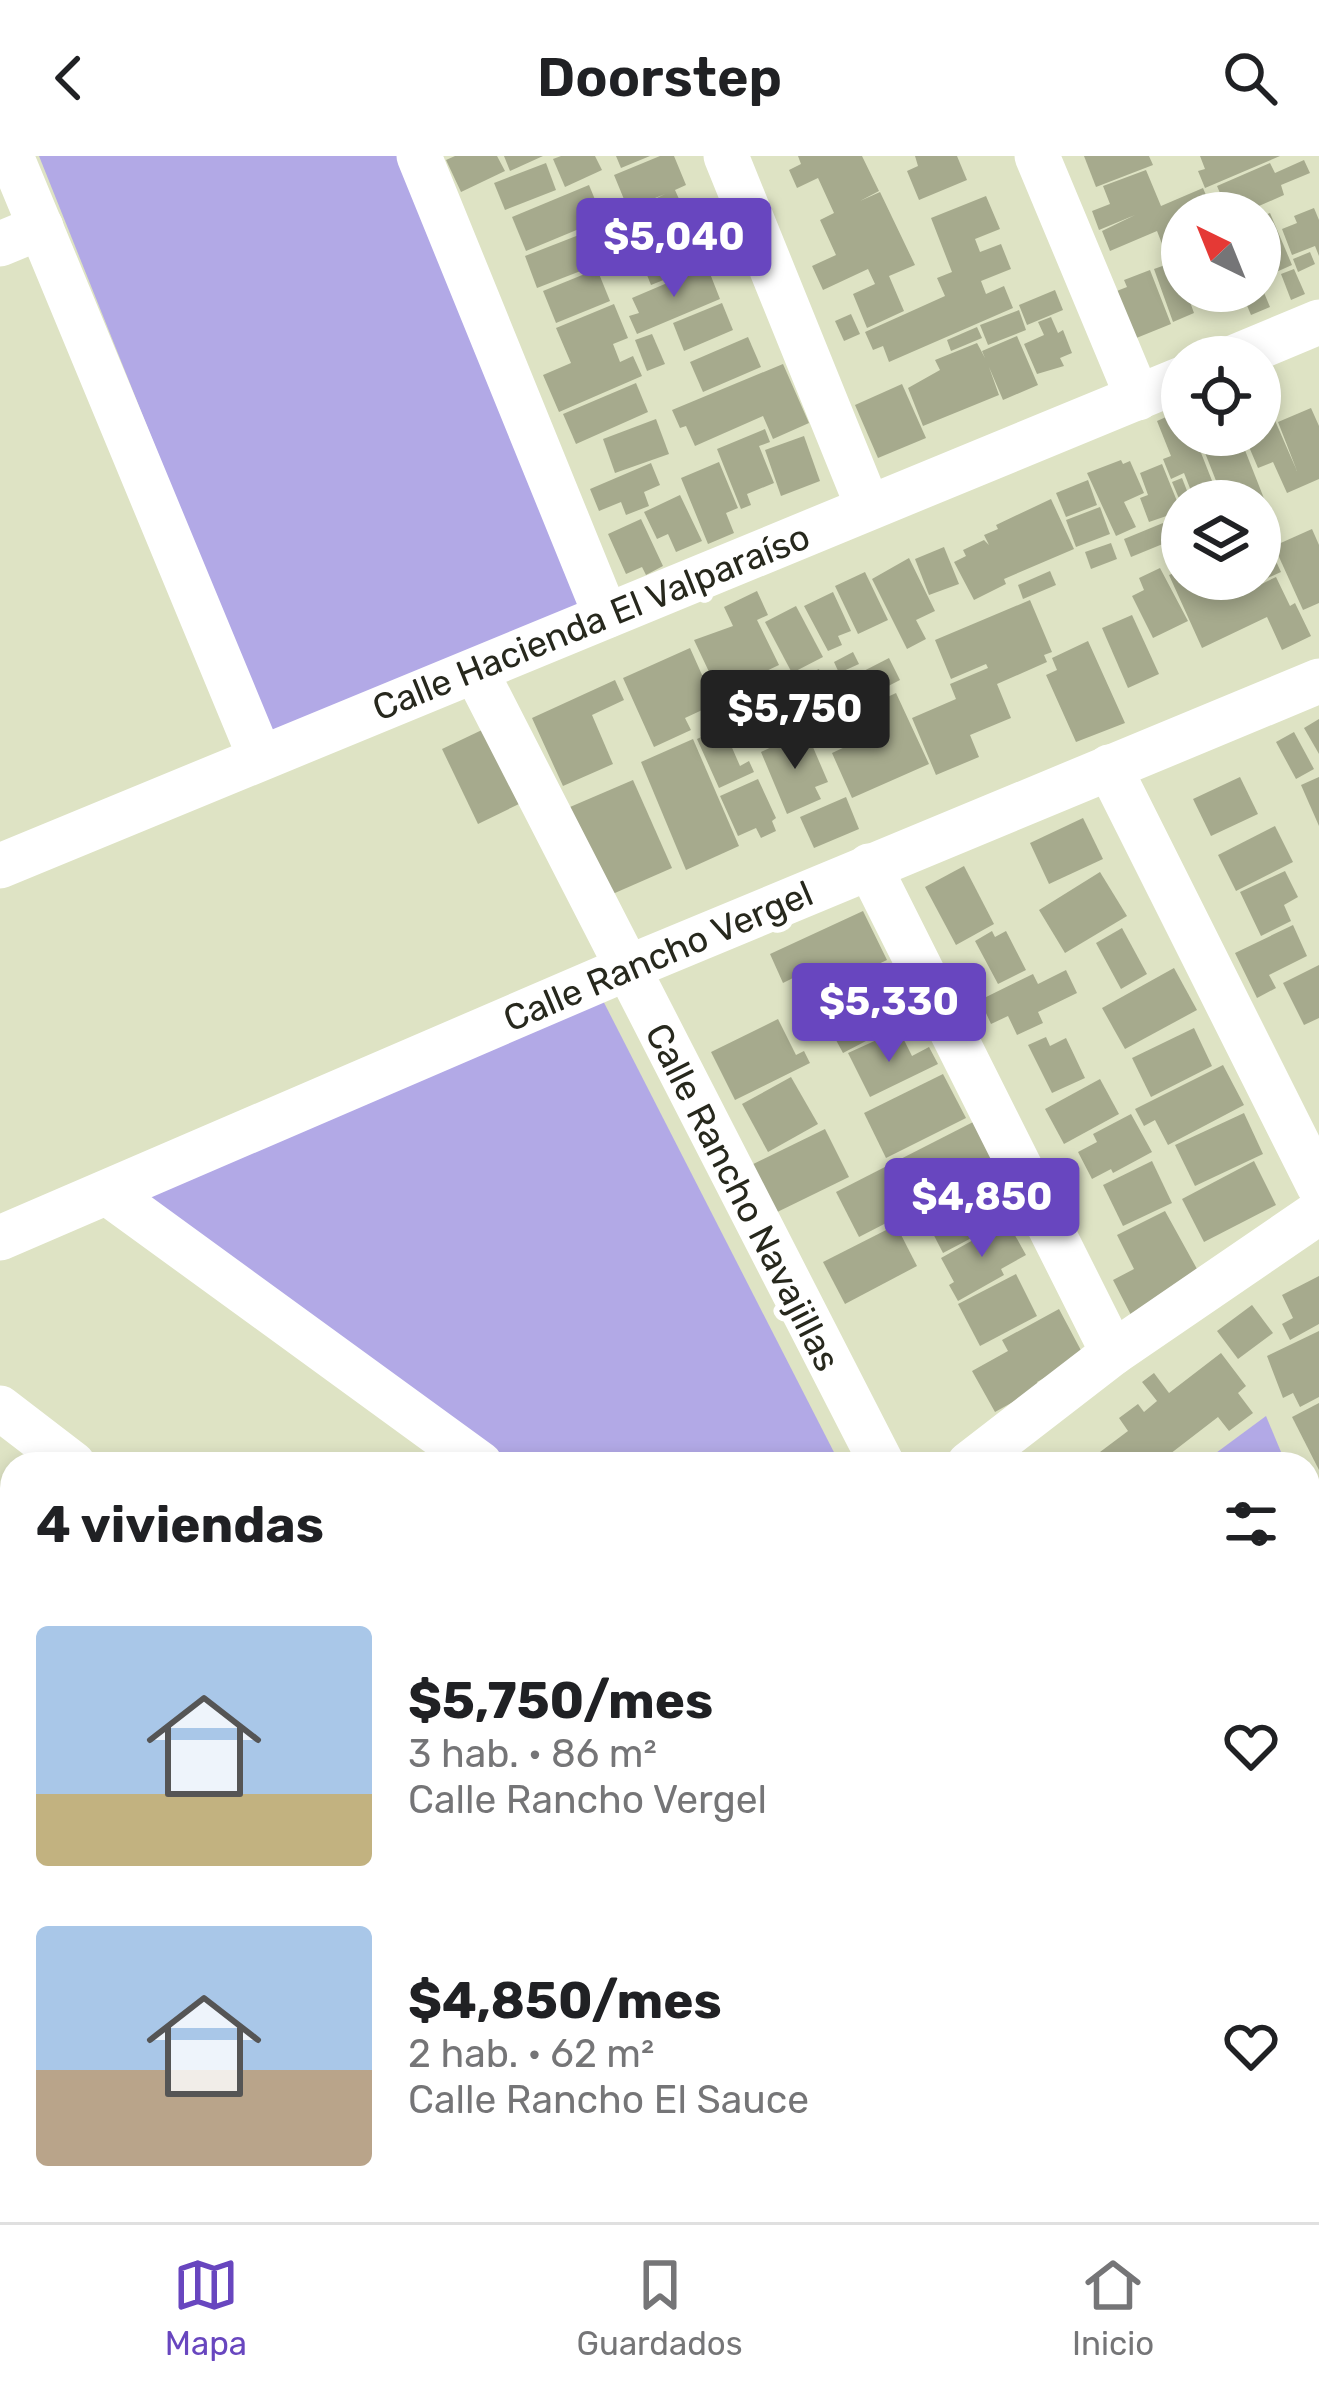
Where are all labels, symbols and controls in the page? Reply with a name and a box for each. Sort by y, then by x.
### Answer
icon: back [36,45,102,111]
icon: search [1217,45,1283,111]
text: Doorstep [537,46,782,110]
north arrow [1161,192,1281,312]
map controls [1161,192,1281,600]
pin: $5,040 [576,198,772,300]
text: $5,040 [603,214,745,260]
button: locate [1161,336,1281,456]
button: layers [1161,480,1281,600]
street label: Calle Hacienda El Valparaíso [366,515,816,729]
pin: $5,750 [697,670,893,772]
text: $5,750 [728,686,862,732]
street label: Calle Rancho Vergel [497,871,819,1041]
pin: $5,330 [791,963,987,1065]
text: $5,330 [819,979,959,1025]
street label: Calle Rancho Navajillas [637,1016,849,1378]
pin: $4,850 [884,1158,1080,1260]
text: $4,850 [911,1174,1053,1220]
icon: filters [1218,1491,1284,1557]
text: 4 viviendas [36,1494,324,1555]
text: $5,750/mes [408,1670,713,1731]
icon: home [132,1674,276,1818]
icon: heart [1218,1713,1284,1779]
text: 3 hab. · 86 m² [408,1731,657,1777]
text: Calle Rancho Vergel [408,1777,767,1823]
text: $4,850/mes [408,1970,722,2031]
icon: home [132,1974,276,2118]
icon: heart [1218,2013,1284,2079]
text: 2 hab. · 62 m² [408,2031,654,2077]
text: Calle Rancho El Sauce [408,2077,809,2123]
tab: Mapa [165,2252,247,2363]
tab: Guardados [577,2252,743,2363]
tab: Inicio [1072,2252,1154,2363]

